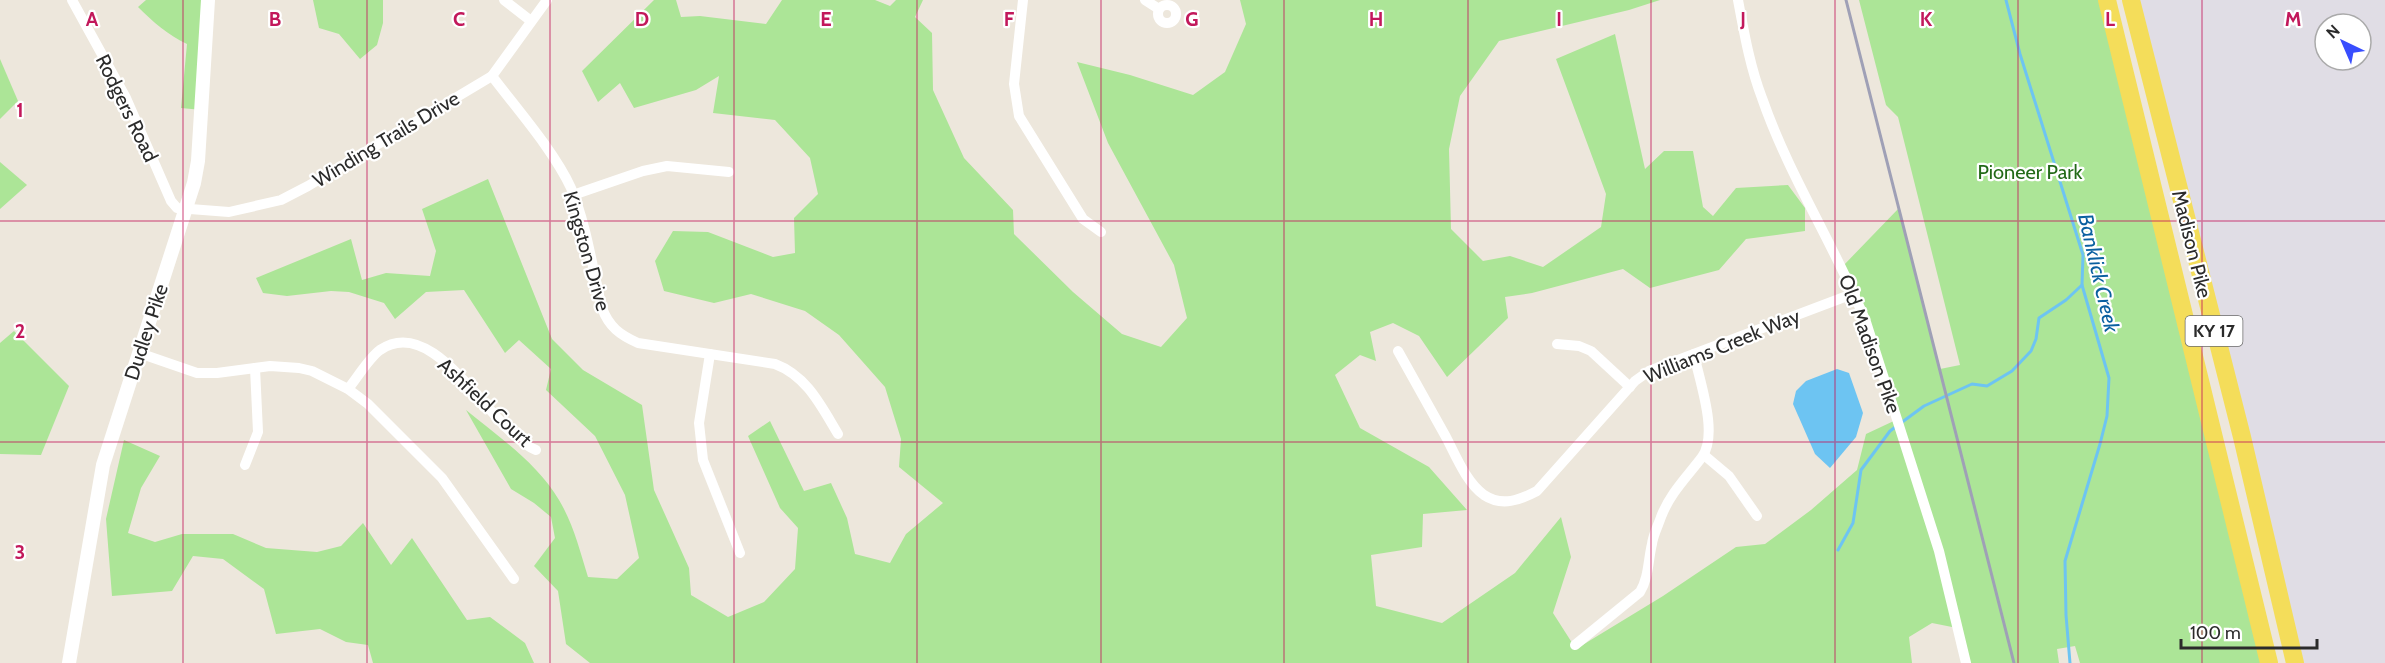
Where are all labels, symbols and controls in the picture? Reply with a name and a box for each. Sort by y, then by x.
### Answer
text: A [86,7,99,31]
text: B [269,7,281,31]
text: C [453,7,465,31]
text: D [635,7,649,31]
text: E [820,7,832,31]
text: F [1004,7,1015,31]
text: G [1185,7,1199,31]
text: H [1369,7,1383,31]
text: I [1556,7,1562,31]
text: J [1739,7,1746,31]
text: K [1920,7,1933,31]
text: L [2105,7,2115,31]
text: M [2285,7,2301,31]
north arrow [2313,12,2373,72]
text: N [2322,21,2344,42]
street label: Rodgers Road [91,50,163,166]
street label: Winding Trails Drive [308,86,464,192]
text: 1 [16,98,24,122]
park label: Pioneer Park [1977,160,2083,184]
street label: Kingston Drive [558,188,616,314]
street label: Madison Pike [2167,188,2217,300]
water label: Banklick Creek [2073,211,2125,336]
street label: Old Madison Pike [1834,271,1906,417]
street label: Dudley Pike [119,281,173,383]
street label: Williams Creek Way [1640,304,1804,388]
road number: KY 17 [2186,316,2242,346]
text: 2 [15,319,25,343]
street label: Ashfield Court [433,353,537,452]
text: 3 [15,540,25,564]
scale bar [2181,612,2318,650]
text: 100 m [2190,622,2241,644]

